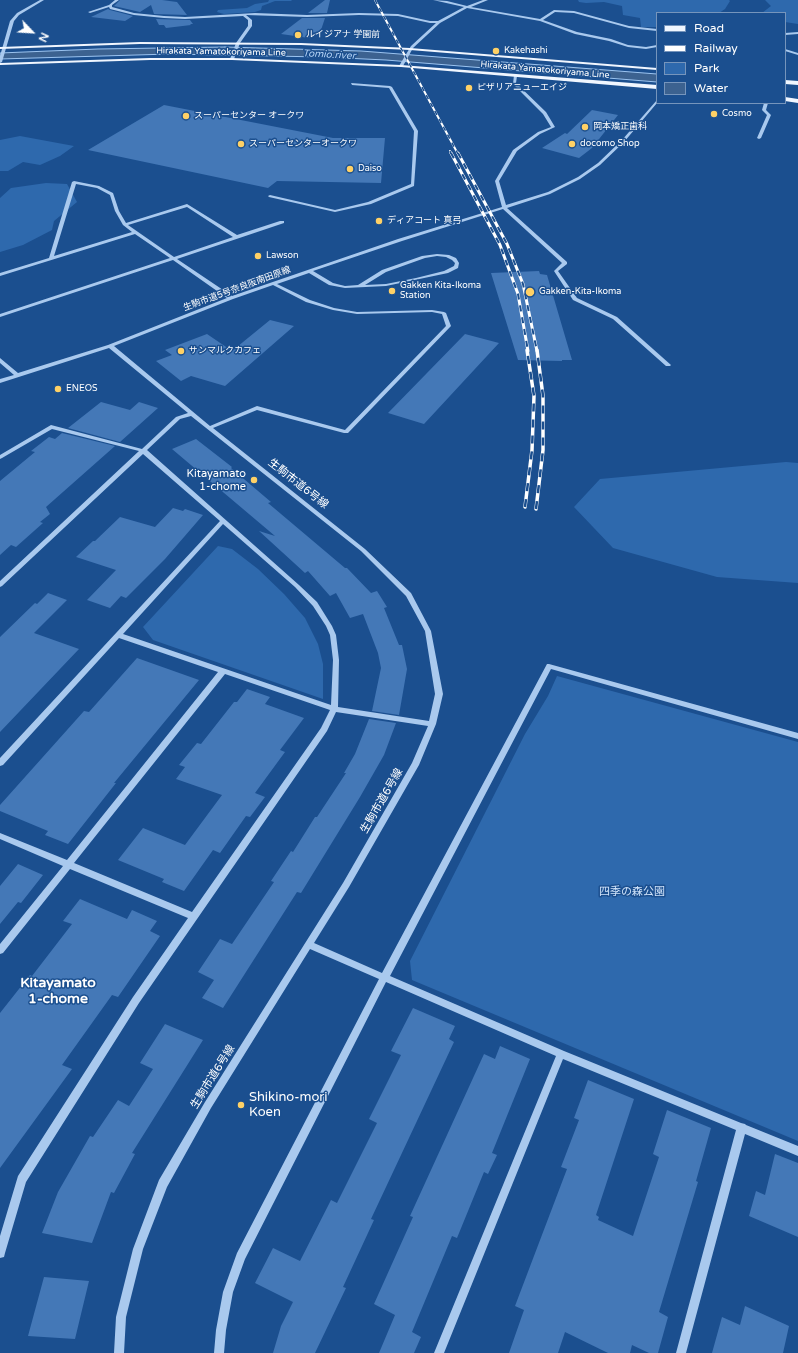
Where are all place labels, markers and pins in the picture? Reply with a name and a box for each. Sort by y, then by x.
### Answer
marker: ルイジアナ 学園前 [293,30,303,40]
place label: ルイジアナ 学園前 [306,30,380,40]
marker: Kakehashi [491,46,501,56]
place label: Kakehashi [504,46,548,56]
marker: ピザリアニューエイジ [464,83,474,93]
place label: ピザリアニューエイジ [477,83,567,93]
marker: Cosmo [709,109,719,119]
place label: Cosmo [722,109,752,119]
marker: スーパーセンター オークワ [181,111,191,121]
place label: スーパーセンター オークワ [194,111,304,121]
marker: 岡本矯正歯科 [580,122,590,132]
place label: 岡本矯正歯科 [593,122,647,132]
marker: スーパーセンターオークワ [236,139,246,149]
place label: スーパーセンターオークワ [249,139,357,149]
marker: docomo Shop [567,139,577,149]
place label: docomo Shop [580,139,640,149]
marker: Daiso [345,164,355,174]
place label: Daiso [358,164,382,174]
marker: ディアコート 真弓 [374,216,384,226]
place label: ディアコート 真弓 [387,216,461,226]
marker: Lawson [253,251,263,261]
place label: Lawson [266,251,299,261]
place label: Gakken Kita-Ikoma Station [400,281,481,302]
marker: Gakken Kita-Ikoma Station [387,286,397,296]
marker: Gakken-Kita-Ikoma [524,286,536,298]
place label: Gakken-Kita-Ikoma [539,287,621,297]
marker: サンマルクカフェ [176,346,186,356]
place label: サンマルクカフェ [189,346,261,356]
marker: ENEOS [53,384,63,394]
place label: ENEOS [66,384,97,394]
place label: Kitayamato 1-chome [187,467,246,493]
marker: Kitayamato 1-chome [249,475,259,485]
place label: Shikino-mori Koen [249,1090,328,1121]
marker: Shikino-mori Koen [236,1100,246,1110]

